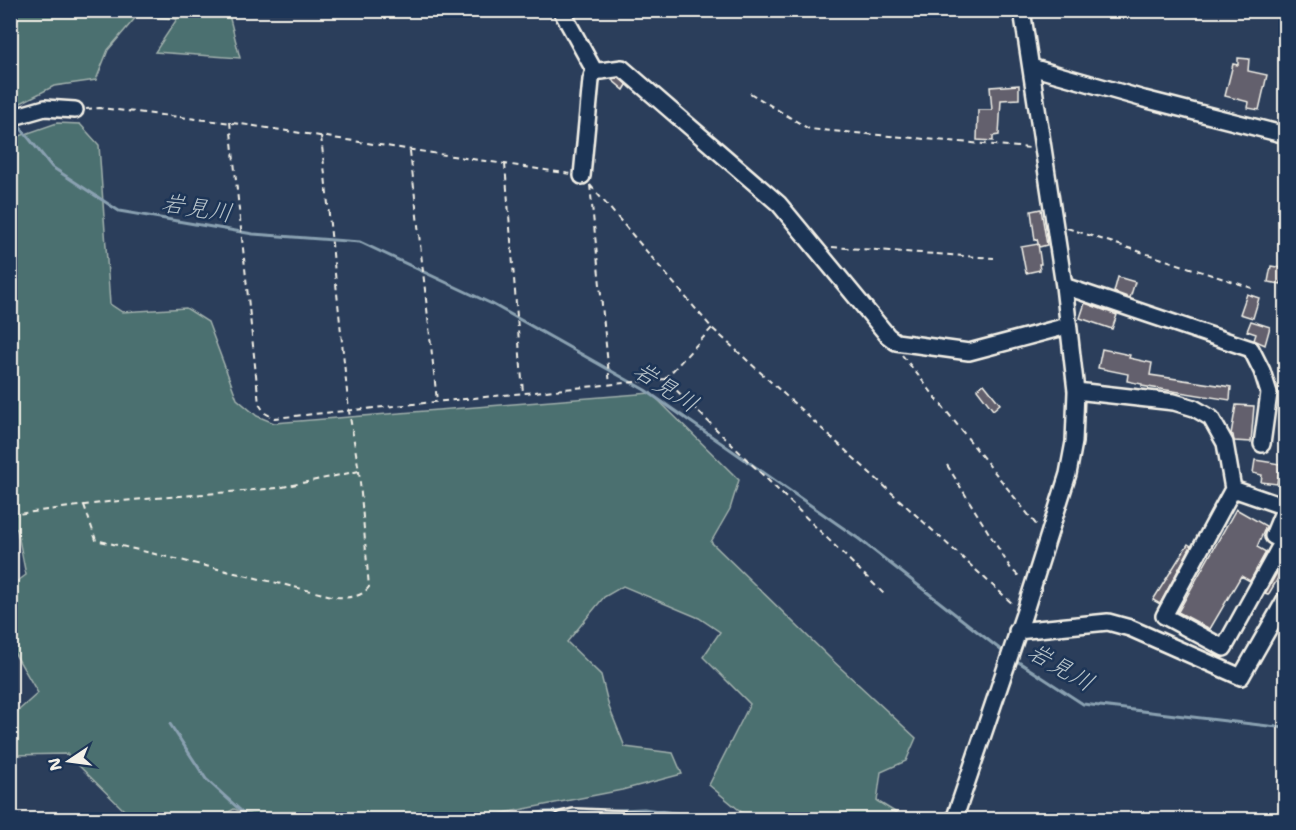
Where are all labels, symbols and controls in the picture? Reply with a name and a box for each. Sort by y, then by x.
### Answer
water label: 岩見川 [159,187,235,229]
water label: 岩見川 [627,354,705,420]
water label: 岩見川 [1022,635,1100,699]
north arrow [39,731,99,791]
text: N [43,756,67,773]

